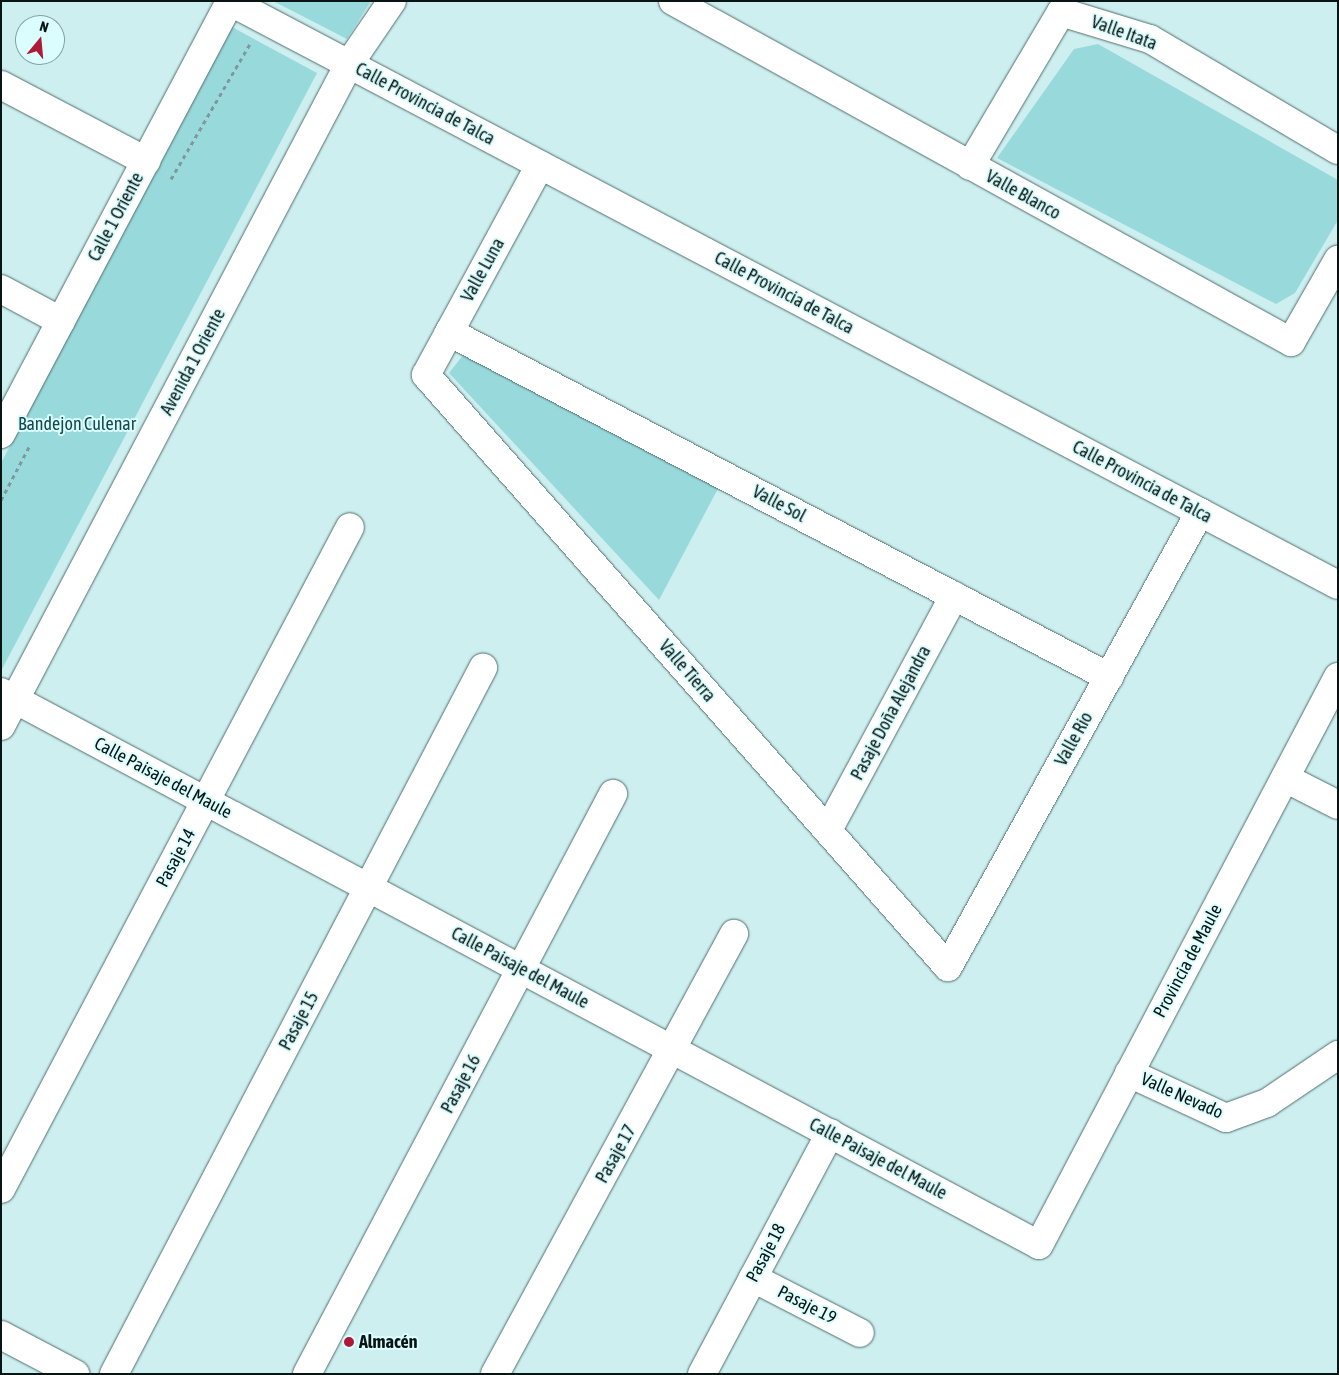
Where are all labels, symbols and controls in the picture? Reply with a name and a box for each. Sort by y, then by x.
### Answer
street label: Valle Itata [1088,11,1160,55]
north arrow [15,15,65,65]
text: N [38,18,50,35]
street label: Calle Provincia de Talca [352,58,498,150]
street label: Valle Blanco [982,166,1064,224]
street label: Calle 1 Oriente [84,169,148,265]
street label: Valle Luna [457,234,509,306]
street label: Calle Provincia de Talca [711,247,857,339]
street label: Avenida 1 Oriente [156,305,230,419]
park label: Bandejon Culenar [18,413,136,435]
street label: Calle Provincia de Talca [1069,436,1215,528]
street label: Valle Sol [749,481,809,527]
street label: Valle Tierra [654,636,720,706]
street label: Pasaje Doña Alejandra [846,642,936,784]
street label: Valle Rio [1050,708,1098,770]
street label: Calle Paisaje del Maule [90,733,236,823]
street label: Pasaje 14 [152,825,200,891]
street label: Provincia de Maule [1149,901,1227,1021]
street label: Calle Paisaje del Maule [447,923,593,1013]
street label: Pasaje 15 [275,988,323,1054]
street label: Pasaje 16 [437,1051,485,1117]
street label: Valle Nevado [1137,1068,1227,1124]
street label: Calle Paisaje del Maule [805,1114,951,1204]
street label: Pasaje 17 [591,1121,641,1187]
street label: Pasaje 18 [742,1220,790,1286]
street label: Pasaje 19 [774,1281,840,1329]
place label: Almacén [359,1331,417,1353]
marker: Almacén [343,1336,355,1348]

